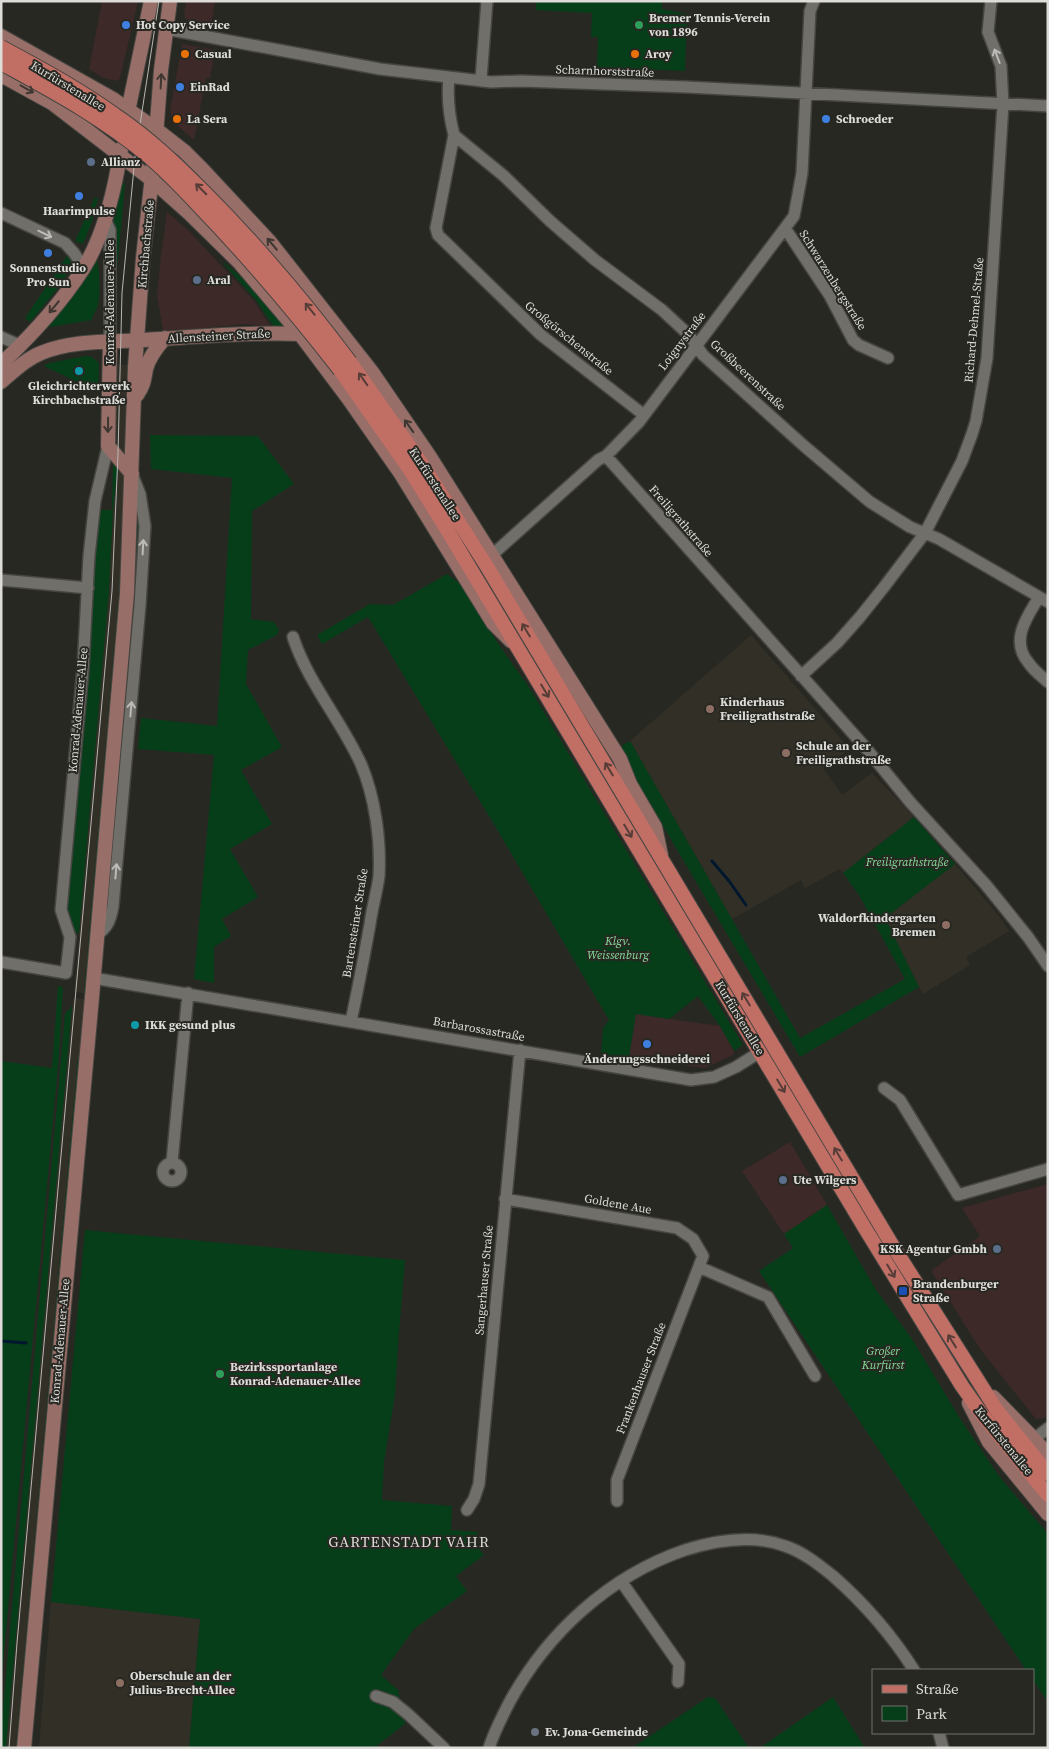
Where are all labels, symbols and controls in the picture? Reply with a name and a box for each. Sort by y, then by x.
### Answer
place label: Bremer Tennis-Verein von 1896 [648,10,771,40]
place label: Hot Copy Service [136,17,230,33]
marker: Hot Copy Service [120,19,132,31]
marker: Bremer Tennis-Verein von 1896 [633,19,645,31]
place label: Casual [195,46,232,62]
place label: Aroy [645,46,672,62]
marker: Casual [179,48,191,60]
marker: Aroy [629,48,641,60]
one-way arrow [992,49,1001,64]
street label: Kurfürstenallee [28,58,108,114]
street label: Scharnhorststraße [555,61,655,81]
one-way arrow [156,73,165,89]
place label: EinRad [190,79,230,95]
marker: EinRad [174,81,186,93]
one-way arrow [19,84,34,94]
place label: La Sera [187,111,228,127]
place label: Schroeder [836,111,894,127]
marker: La Sera [171,113,183,125]
marker: Schroeder [820,113,832,125]
place label: Allianz [101,154,140,170]
marker: Allianz [85,156,97,168]
one-way arrow [195,183,207,195]
marker: Haarimpulse [73,190,85,202]
street label: Kirchbachstraße [134,199,158,289]
place label: Haarimpulse [43,203,115,219]
street label: Schwarzenbergstraße [796,227,870,333]
one-way arrow [37,230,52,239]
one-way arrow [266,238,277,251]
street label: Konrad-Adenauer-Allee [102,239,118,365]
marker: Sonnenstudio Pro Sun [42,247,54,259]
street label: Richard-Dehmel-Straße [961,257,987,383]
place label: Sonnenstudio Pro Sun [10,260,86,290]
place label: Aral [207,272,231,288]
marker: Aral [191,274,203,286]
street label: Großgörschenstraße [521,297,617,379]
one-way arrow [49,300,60,313]
one-way arrow [304,303,315,316]
street label: Loignystraße [655,308,709,374]
street label: Allensteiner Straße [167,325,271,347]
street label: Großbeerenstraße [707,336,789,414]
marker: Gleichrichterwerk Kirchbachstraße [73,365,85,377]
one-way arrow [358,372,368,386]
place label: Gleichrichterwerk Kirchbachstraße [28,378,131,408]
one-way arrow [103,417,113,433]
one-way arrow [404,419,414,433]
street label: Kurfürstenallee [405,444,465,524]
street label: Freiligrathstraße [645,482,717,560]
one-way arrow [139,539,148,555]
one-way arrow [520,624,530,638]
street label: Konrad-Adenauer-Allee [65,647,91,773]
one-way arrow [540,684,550,698]
place label: Kinderhaus Freiligrathstraße [720,694,815,724]
one-way arrow [126,702,136,718]
marker: Kinderhaus Freiligrathstraße [704,703,716,715]
place label: Schule an der Freiligrathstraße [796,738,891,768]
marker: Schule an der Freiligrathstraße [780,747,792,759]
one-way arrow [604,763,614,777]
one-way arrow [623,823,633,837]
park label: Freiligrathstraße [865,854,948,870]
one-way arrow [112,863,121,879]
street label: Bartensteiner Straße [338,867,372,979]
place label: Waldorfkindergarten Bremen [818,910,937,940]
marker: Waldorfkindergarten Bremen [940,919,952,931]
park label: Klgv. Weissenburg [587,933,650,963]
street label: Kurfürstenallee [712,978,768,1058]
one-way arrow [740,992,750,1006]
street label: Barbarossastraße [432,1013,526,1045]
place label: IKK gesund plus [145,1017,236,1033]
marker: IKK gesund plus [129,1019,141,1031]
marker: Änderungsschneiderei [641,1038,653,1050]
place label: Änderungsschneiderei [584,1051,710,1067]
one-way arrow [776,1079,786,1093]
one-way arrow [833,1147,843,1161]
place label: Ute Wilgers [793,1172,857,1188]
marker: Ute Wilgers [777,1174,789,1186]
street label: Goldene Aue [583,1190,653,1218]
street label: Sangerhauser Straße [471,1224,497,1336]
place label: KSK Agentur Gmbh [880,1241,988,1257]
marker: KSK Agentur Gmbh [991,1243,1003,1255]
one-way arrow [886,1264,896,1278]
place label: Brandenburger Straße [913,1276,999,1306]
street label: Konrad-Adenauer-Allee [47,1278,73,1404]
marker: Brandenburger Straße [897,1285,909,1297]
street label: Frankenhauser Straße [612,1320,670,1436]
one-way arrow [947,1334,957,1348]
park label: Großer Kurfürst [861,1343,905,1373]
place label: Bezirkssportanlage Konrad-Adenauer-Allee [230,1359,360,1389]
marker: Bezirkssportanlage Konrad-Adenauer-Allee [214,1368,226,1380]
street label: Kurfürstenallee [971,1403,1037,1479]
district label: GARTENSTADT VAHR [328,1531,490,1552]
place label: Oberschule an der Julius-Brecht-Allee [129,1668,235,1698]
legend [872,1669,1034,1734]
marker: Oberschule an der Julius-Brecht-Allee [114,1677,126,1689]
text: Straße [916,1678,959,1699]
text: Park [916,1703,948,1724]
place label: Ev. Jona-Gemeinde [545,1724,648,1740]
marker: Ev. Jona-Gemeinde [529,1726,541,1738]

